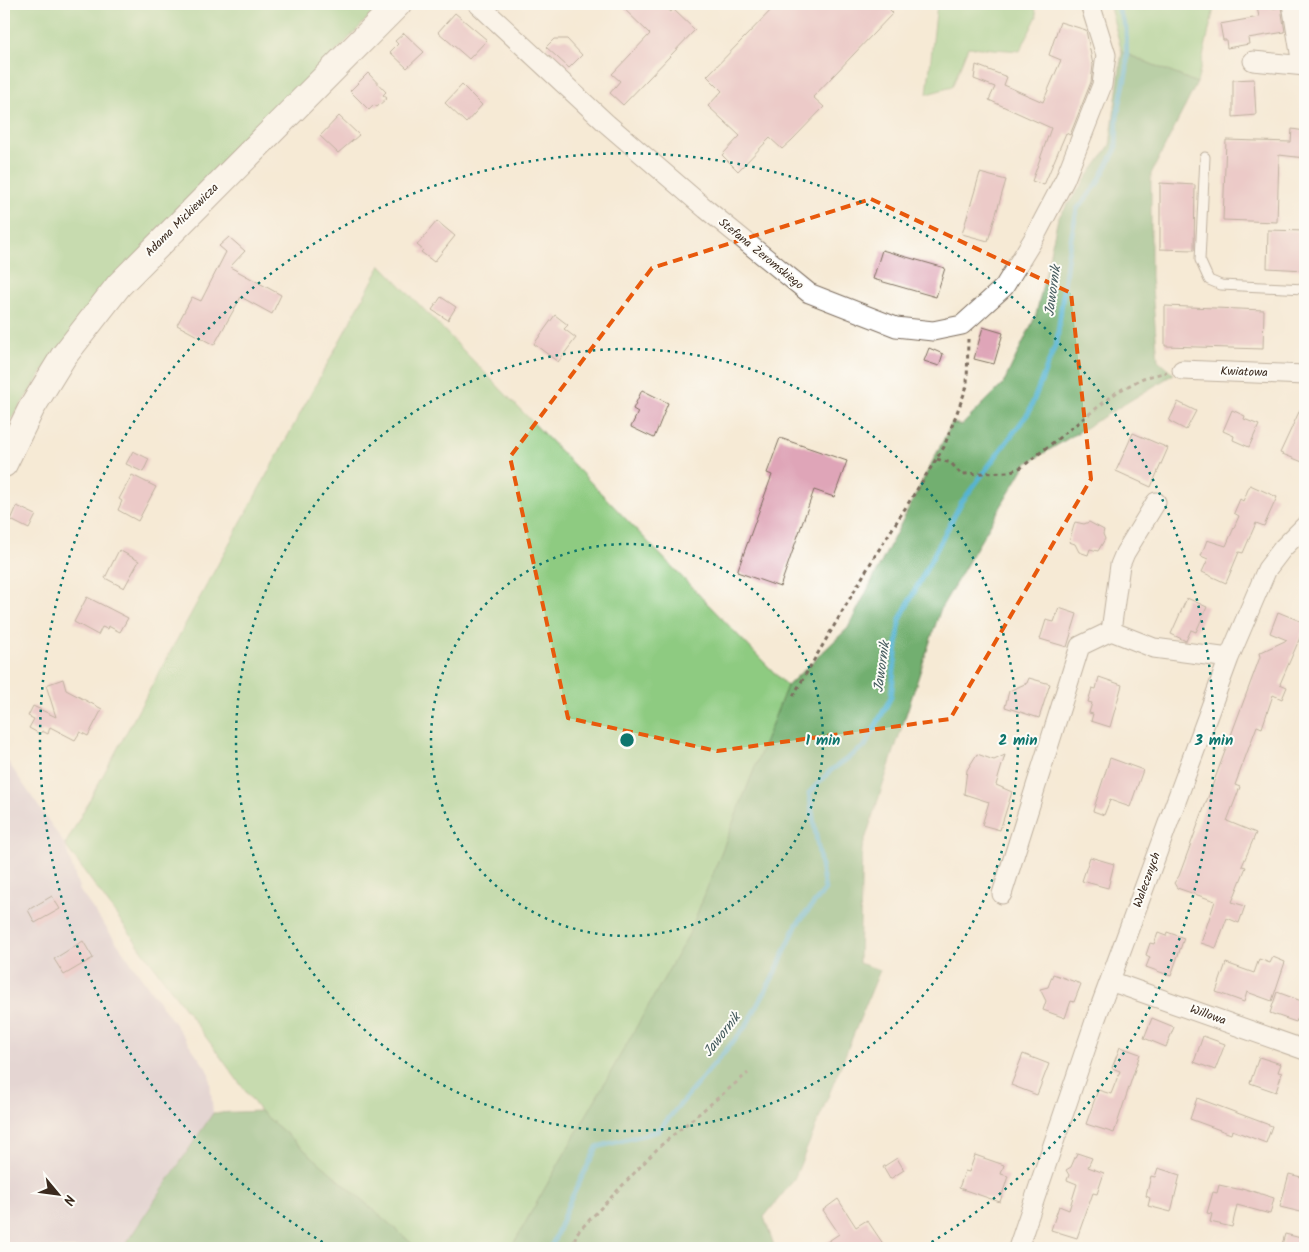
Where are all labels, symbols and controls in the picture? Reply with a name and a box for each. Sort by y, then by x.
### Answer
street label: Adama Mickiewicza [141,179,223,261]
street label: Stefana Żeromskiego [714,213,808,295]
water label: Jawornik [1039,262,1068,318]
street label: Kwiatowa [1220,362,1268,382]
water label: Jawornik [868,638,897,694]
text: 1 min [806,729,840,753]
text: 2 min [998,729,1038,753]
text: 3 min [1194,729,1233,753]
centre of rings [618,731,636,749]
street label: Walecznych [1128,850,1166,910]
street label: Willowa [1187,1000,1229,1030]
water label: Jawornik [698,1006,748,1062]
north arrow [32,1170,82,1220]
text: N [57,1191,80,1209]

